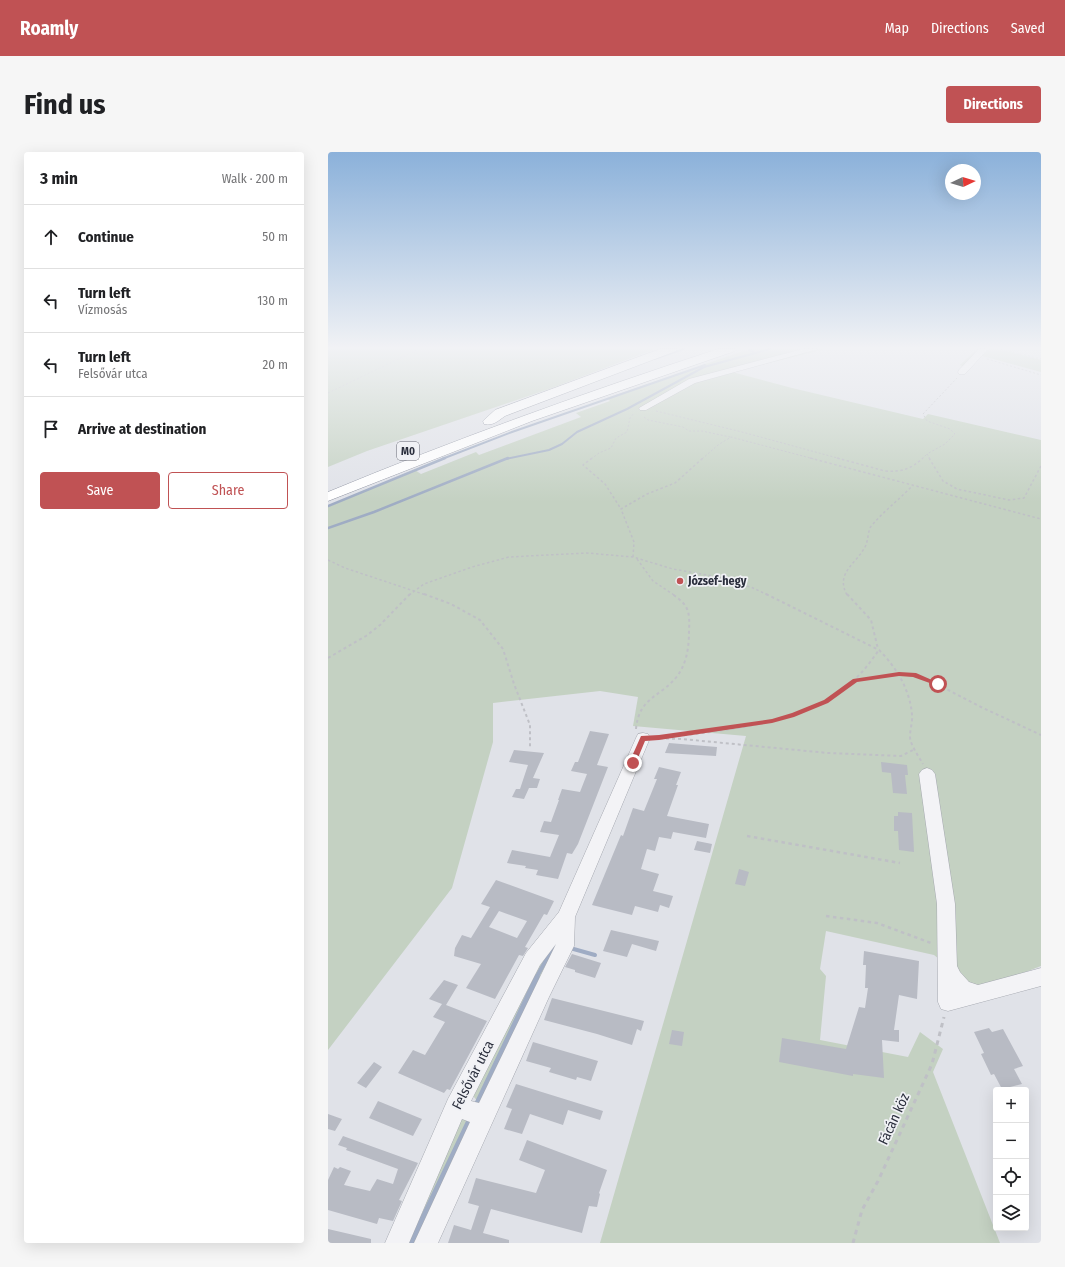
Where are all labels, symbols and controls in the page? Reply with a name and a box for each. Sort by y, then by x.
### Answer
text: Roamly [20,17,78,40]
text: Map [885,20,909,37]
text: Directions [931,20,989,37]
text: Saved [1011,20,1045,37]
button: Directions [946,86,1041,123]
text: Find us [24,88,106,121]
north arrow [945,164,981,200]
text: 3 min [40,168,78,189]
text: Walk · 200 m [222,171,288,186]
icon: ahead [40,226,62,248]
text: Continue [78,228,134,246]
text: 50 m [262,229,288,244]
text: Turn left [78,284,131,302]
icon: left [40,290,62,312]
text: 130 m [257,293,288,308]
text: Vízmosás [78,302,127,317]
text: Turn left [78,348,131,366]
icon: left [40,354,62,376]
text: 20 m [262,357,288,372]
text: Felsővár utca [78,366,148,381]
icon: arrive [40,418,62,440]
text: Arrive at destination [78,420,206,438]
road number: M0 [397,442,419,460]
button: Save [40,472,160,509]
button: Share [168,472,288,509]
place label: József-hegy [687,574,747,588]
marker: József-hegy [675,576,685,586]
route start [929,675,947,693]
route end [624,754,642,772]
street label: Felsővár utca [448,1038,498,1112]
map controls [993,1087,1029,1231]
button: + [993,1087,1029,1123]
street label: Fácán köz [875,1090,913,1147]
button: − [993,1123,1029,1159]
button: locate [993,1159,1029,1195]
button: layers [993,1195,1029,1231]

